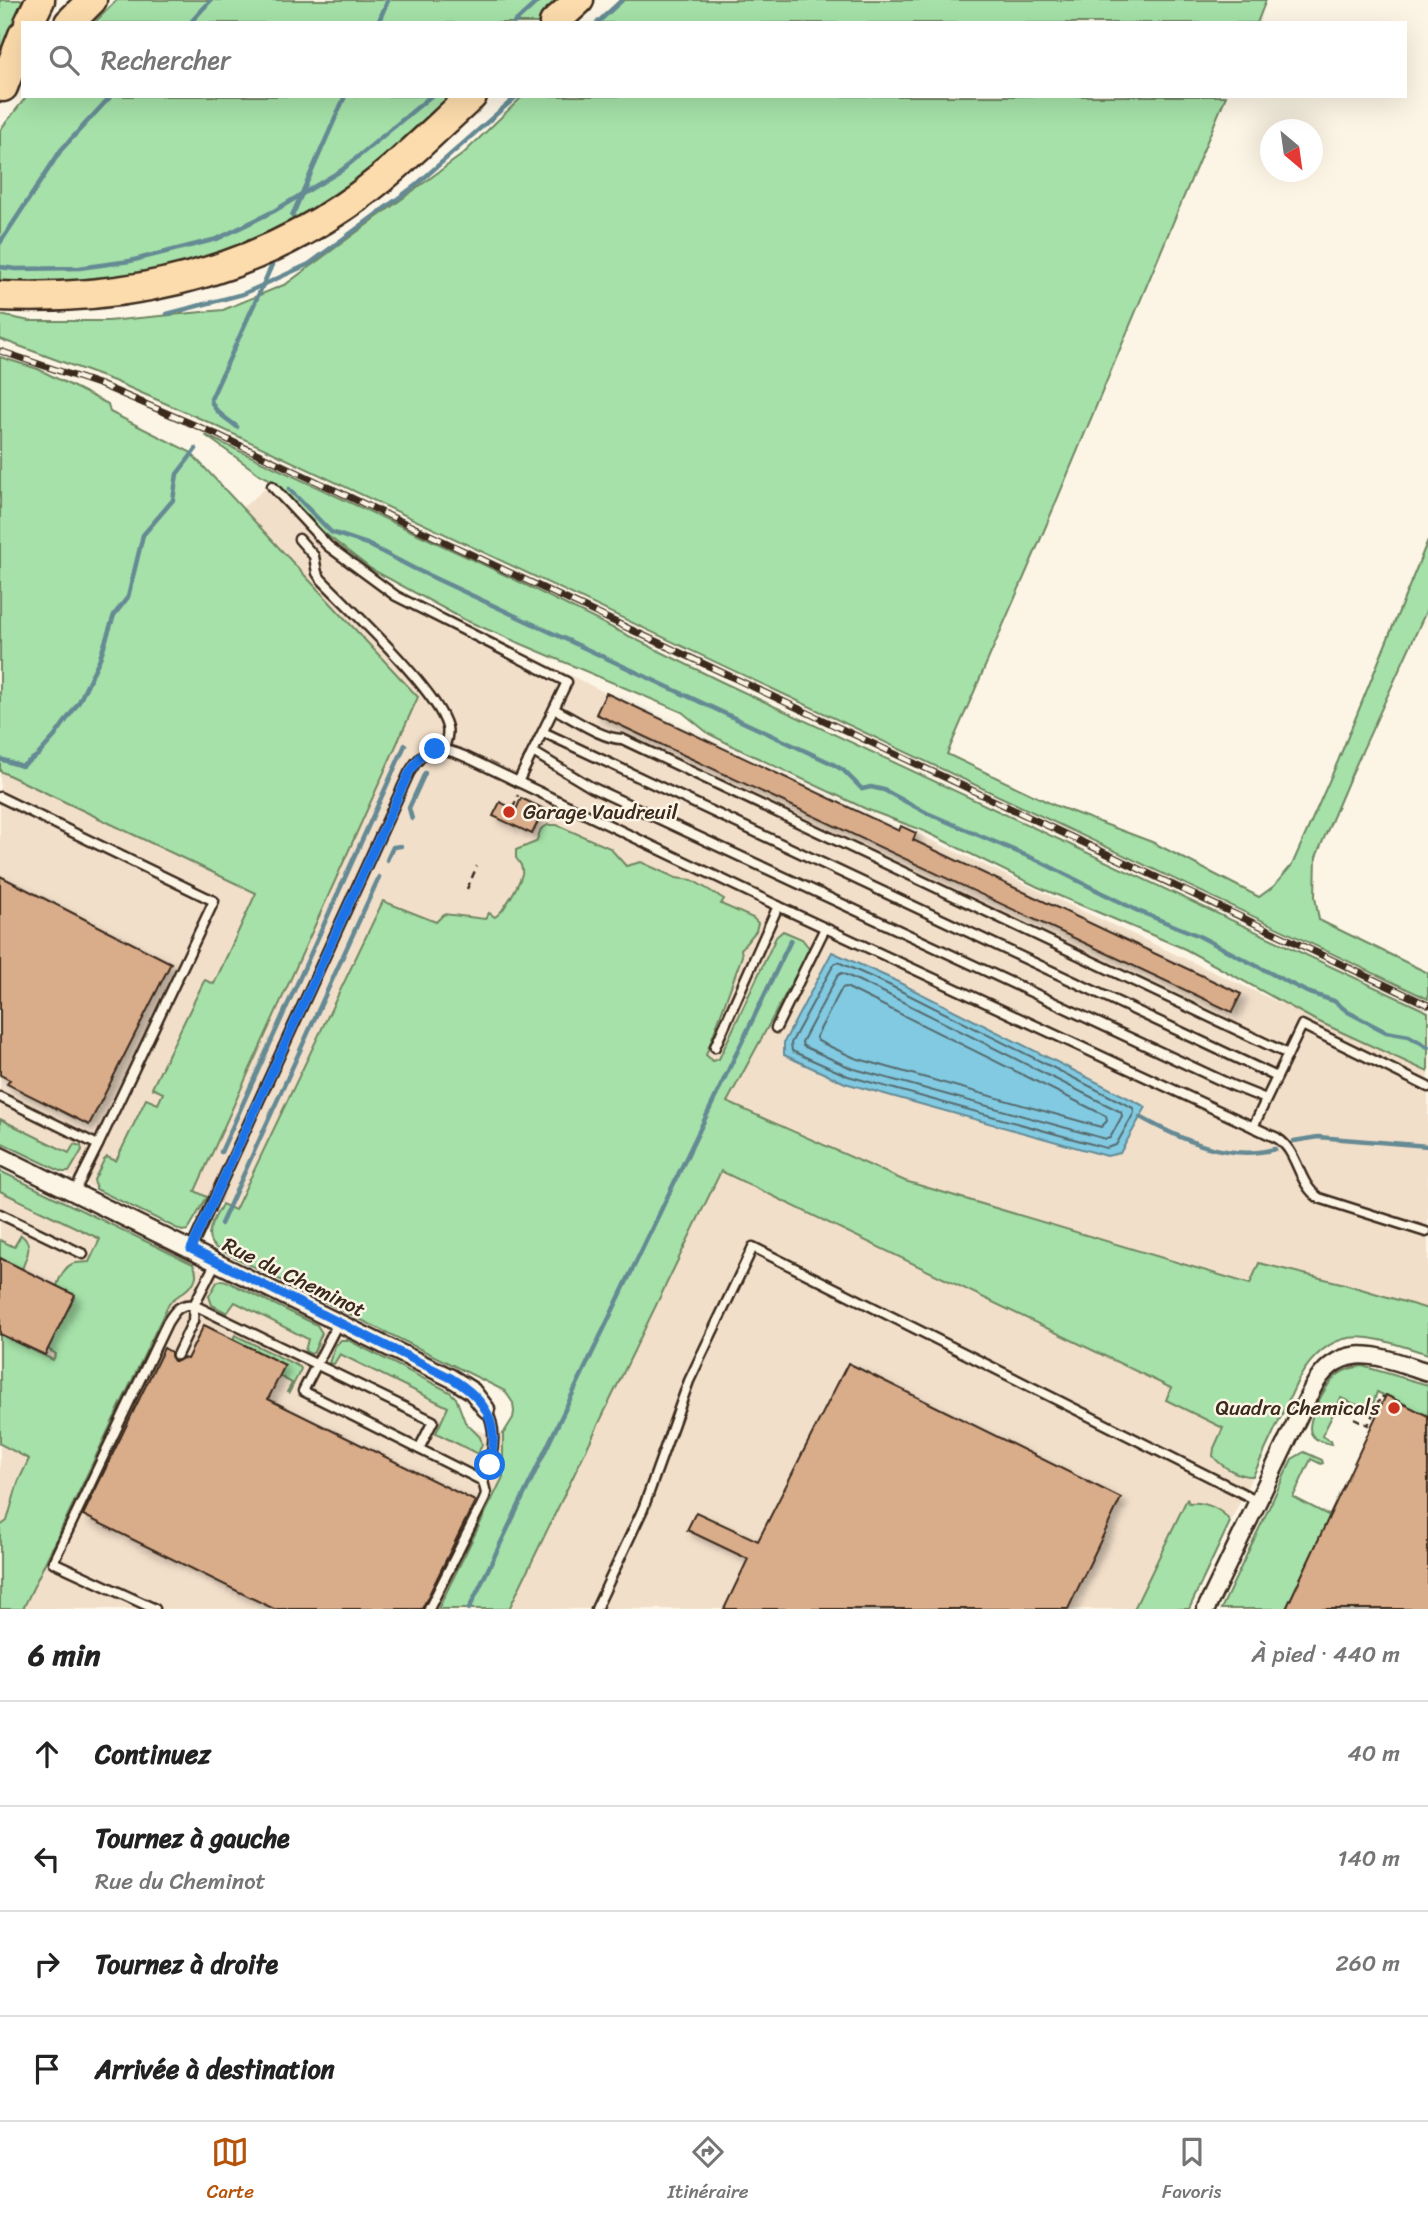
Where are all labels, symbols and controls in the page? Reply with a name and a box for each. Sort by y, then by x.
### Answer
search box [21,21,1407,98]
text: Rechercher [101,37,231,83]
icon: search [45,41,83,79]
north arrow [1260,119,1323,182]
route end [419,733,450,764]
place label: Garage Vaudreuil [523,793,679,831]
marker: Garage Vaudreuil [501,804,517,820]
street label: Rue du Cheminot [216,1226,372,1328]
place label: Quadra Chemicals [1215,1389,1380,1427]
marker: Quadra Chemicals [1386,1400,1402,1416]
route start [474,1449,505,1480]
text: 6 min [28,1628,100,1682]
text: À pied · 440 m [1251,1634,1400,1675]
text: Continuez [95,1731,211,1777]
text: 40 m [1347,1733,1400,1774]
icon: ahead [28,1735,66,1773]
text: Tournez à gauche [95,1815,290,1861]
text: 140 m [1338,1838,1400,1879]
icon: left [28,1840,66,1878]
text: Rue du Cheminot [95,1861,266,1902]
text: Tournez à droite [95,1941,278,1987]
text: 260 m [1335,1943,1400,1984]
icon: right [28,1945,66,1983]
text: Arrivée à destination [95,2046,335,2092]
icon: arrive [28,2050,66,2088]
tab: Carte [207,2133,254,2208]
tab: Itinéraire [667,2133,749,2208]
tab: Favoris [1162,2133,1221,2208]

